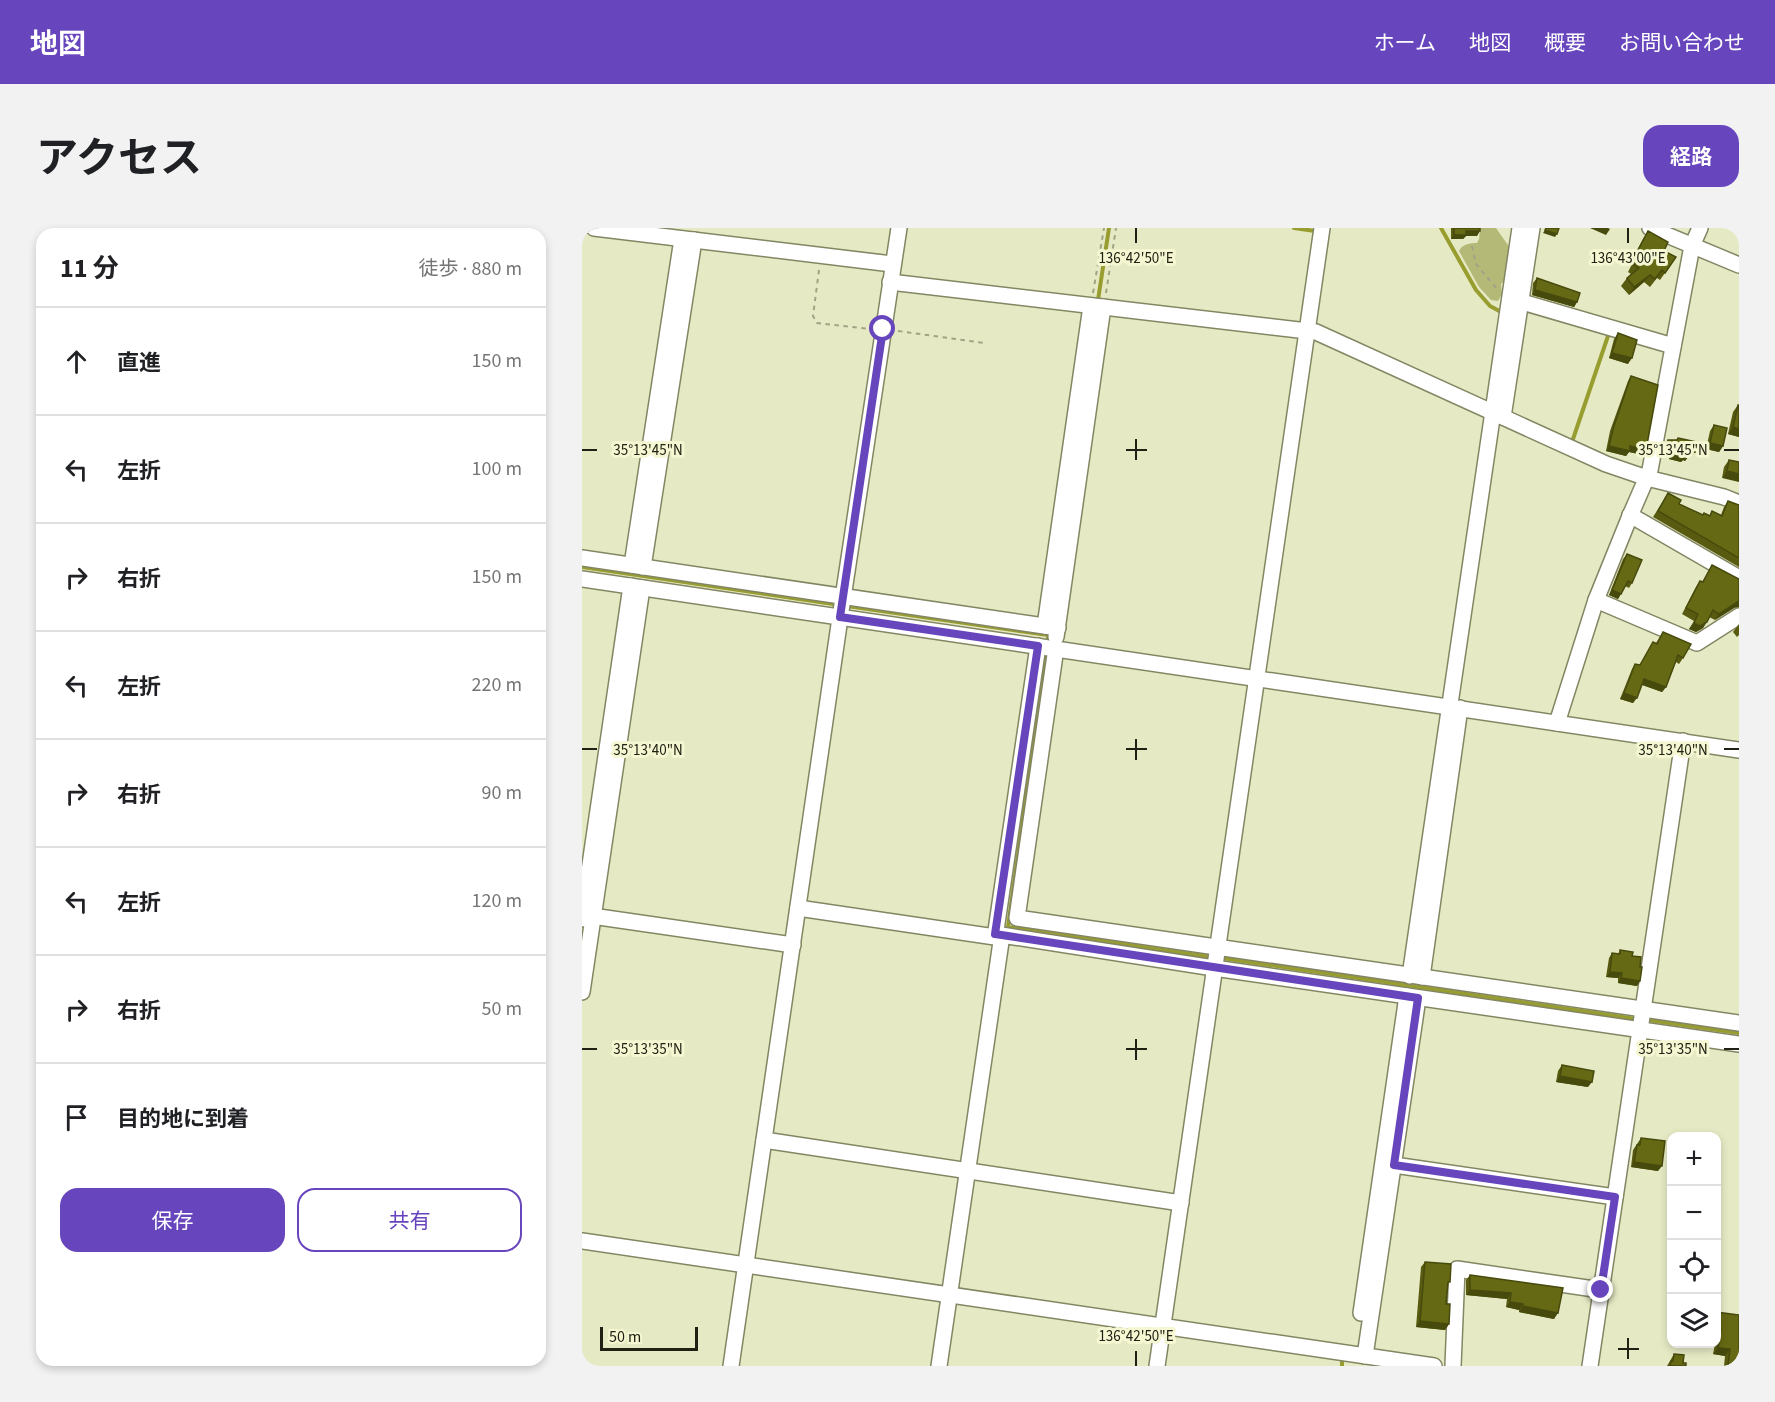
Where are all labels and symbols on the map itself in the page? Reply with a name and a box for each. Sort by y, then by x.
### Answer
text: 136°42'50"E [1098,248,1174,269]
text: 136°43'00"E [1590,248,1666,269]
route start [869,315,895,341]
text: 35°13'45"N [613,440,683,461]
text: 35°13'45"N [1638,440,1708,461]
text: 35°13'40"N [613,740,683,761]
text: 35°13'40"N [1638,740,1708,761]
text: 35°13'35"N [613,1039,683,1060]
text: 35°13'35"N [1638,1039,1708,1060]
route end [1587,1276,1613,1302]
scale bar [600,1324,698,1352]
text: 136°42'50"E [1098,1326,1174,1347]

